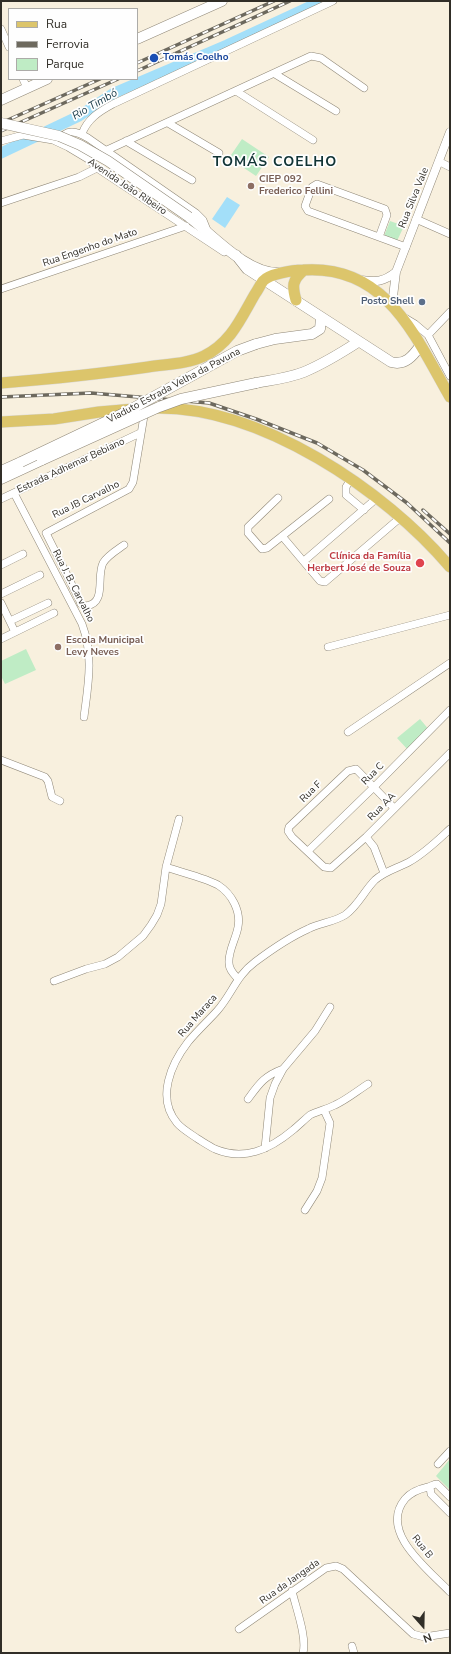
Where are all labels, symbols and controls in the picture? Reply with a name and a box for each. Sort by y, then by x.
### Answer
legend [8,8,138,80]
text: Rua [46,16,67,32]
text: Ferrovia [46,36,89,52]
marker: Tomás Coelho [148,52,160,64]
place label: Tomás Coelho [163,52,228,64]
text: Parque [46,56,84,72]
water label: Rio Timbó [70,87,120,123]
district label: TOMÁS COELHO [213,155,337,171]
street label: Avenida João Ribeiro [85,156,169,218]
street label: Rua Silva Vale [396,166,432,230]
place label: CIEP 092 Frederico Fellini [259,174,333,198]
marker: CIEP 092 Frederico Fellini [246,181,256,191]
street label: Rua Engenho do Mato [41,226,139,270]
place label: Posto Shell [361,296,414,308]
marker: Posto Shell [417,297,427,307]
street label: Viaduto Estrada Velha da Pavuna [105,346,243,426]
street label: Estrada Adhemar Bebiano [15,436,127,496]
street label: Rua JB Carvalho [51,479,121,521]
street label: Rua J. B. Carvalho [50,548,96,624]
place label: Clínica da Família Herbert José de Souza [307,551,411,574]
marker: Clínica da Família Herbert José de Souza [414,557,426,569]
place label: Escola Municipal Levy Neves [66,635,143,658]
marker: Escola Municipal Levy Neves [53,642,63,652]
street label: Rua C [359,760,387,788]
street label: Rua F [298,779,324,805]
street label: Rua AA [365,790,399,824]
street label: Rua Maraca [176,992,220,1040]
street label: Rua B [409,1533,435,1561]
street label: Rua da Jangada [258,1557,322,1607]
north arrow [403,1606,443,1646]
text: N [421,1629,434,1646]

